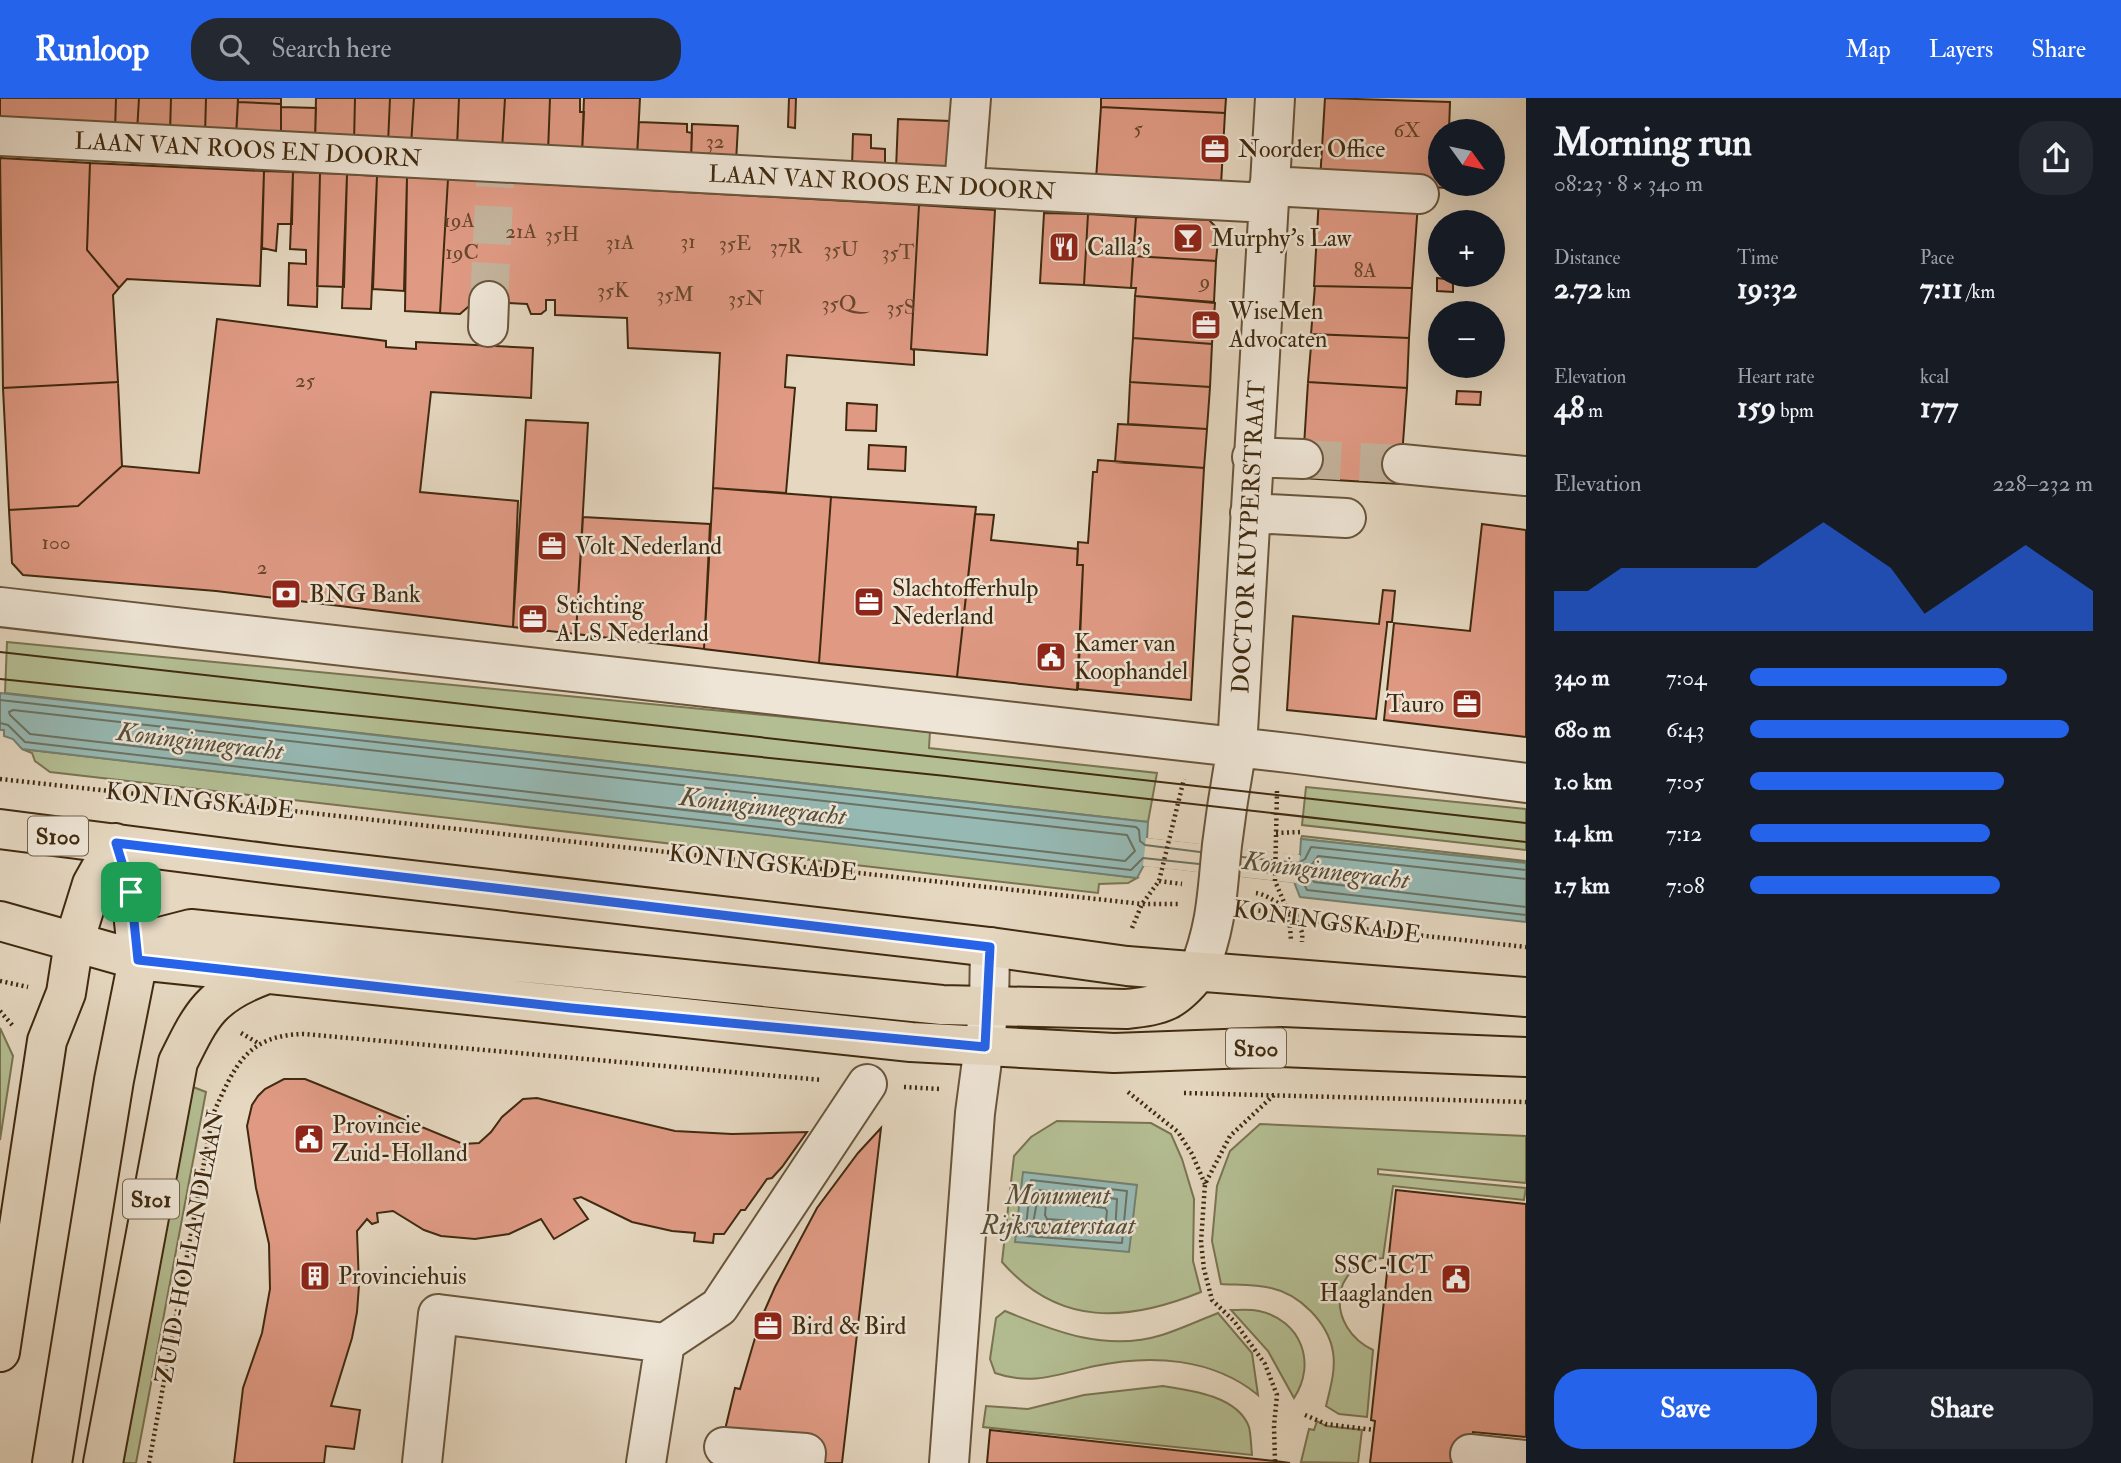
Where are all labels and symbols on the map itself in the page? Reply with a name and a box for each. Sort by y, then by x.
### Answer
house number: 5 [1133,115,1143,142]
house number: 6X [1394,117,1420,144]
north arrow [1428,119,1505,196]
street label: LAAN VAN ROOS EN DOORN [74,125,423,175]
house number: 32 [706,128,724,155]
office icon: Noorder Office [1198,132,1232,166]
place label: Noorder Office [1238,134,1385,165]
street label: LAAN VAN ROOS EN DOORN [708,158,1057,208]
house number: 19A [443,207,475,234]
house number: 21A [505,218,537,245]
house number: 35H [545,221,579,248]
bar icon: Murphy's Law [1171,221,1205,255]
place label: Murphy's Law [1211,223,1353,254]
house number: 31 [680,228,696,255]
house number: 31A [606,229,634,256]
house number: 35E [719,230,751,257]
restaurant icon: Calla's [1047,230,1081,264]
place label: Calla's [1087,232,1150,263]
house number: 37R [770,233,803,260]
house number: 35U [824,236,859,263]
house number: 19C [445,239,479,266]
house number: 35T [882,239,915,266]
house number: 8A [1353,257,1377,284]
house number: 9 [1198,268,1210,295]
house number: 35K [597,277,629,304]
house number: 35M [656,281,694,308]
house number: 35N [728,285,764,312]
house number: 35Q [822,290,870,317]
house number: 35S [887,294,915,321]
place label: WiseMen Advocaten [1228,296,1328,355]
office icon: WiseMen Advocaten [1189,308,1223,342]
house number: 25 [295,367,316,394]
street label: DOCTOR KUYPERSTRAAT [1225,379,1273,695]
house number: 100 [42,529,70,556]
office icon: Volt Nederland [535,529,569,563]
place label: Volt Nederland [575,531,722,562]
house number: 2 [257,554,267,581]
place label: Slachtofferhulp Nederland [892,573,1038,632]
bank icon: BNG Bank [269,577,303,611]
place label: BNG Bank [309,579,421,610]
office icon: Slachtofferhulp Nederland [852,585,886,619]
place label: Stichting ALS Nederland [555,590,709,649]
office icon: Stichting ALS Nederland [516,602,550,636]
place label: Kamer van Koophandel [1074,628,1188,687]
public building icon: Kamer van Koophandel [1034,640,1068,674]
office icon: Tauro [1450,687,1484,721]
place label: Tauro [1386,689,1444,720]
water label: Koninginnegracht [113,716,286,768]
street label: KONINGSKADE [104,776,296,826]
water label: Koninginnegracht [676,781,849,833]
road number: S100 [28,816,88,856]
street label: KONINGSKADE [667,838,859,888]
water label: Koninginnegracht [1239,845,1412,897]
pin [101,862,161,922]
street label: KONINGSKADE [1231,893,1423,951]
road number: S100 [1226,1029,1286,1068]
street label: ZUID-HOLLANDLAAN [148,1107,232,1386]
place label: Provincie Zuid-Holland [332,1110,468,1169]
public building icon: Provincie Zuid-Holland [292,1122,326,1156]
road number: S101 [123,1180,179,1218]
water label: Monument Rijkswaterstaat [980,1180,1137,1242]
place label: SSC-ICT Haaglanden [1319,1250,1433,1309]
building icon: Provinciehuis [298,1259,332,1293]
place label: Provinciehuis [338,1261,467,1292]
public building icon: SSC-ICT Haaglanden [1439,1262,1473,1296]
office icon: Bird & Bird [751,1309,785,1343]
place label: Bird & Bird [791,1311,907,1342]

